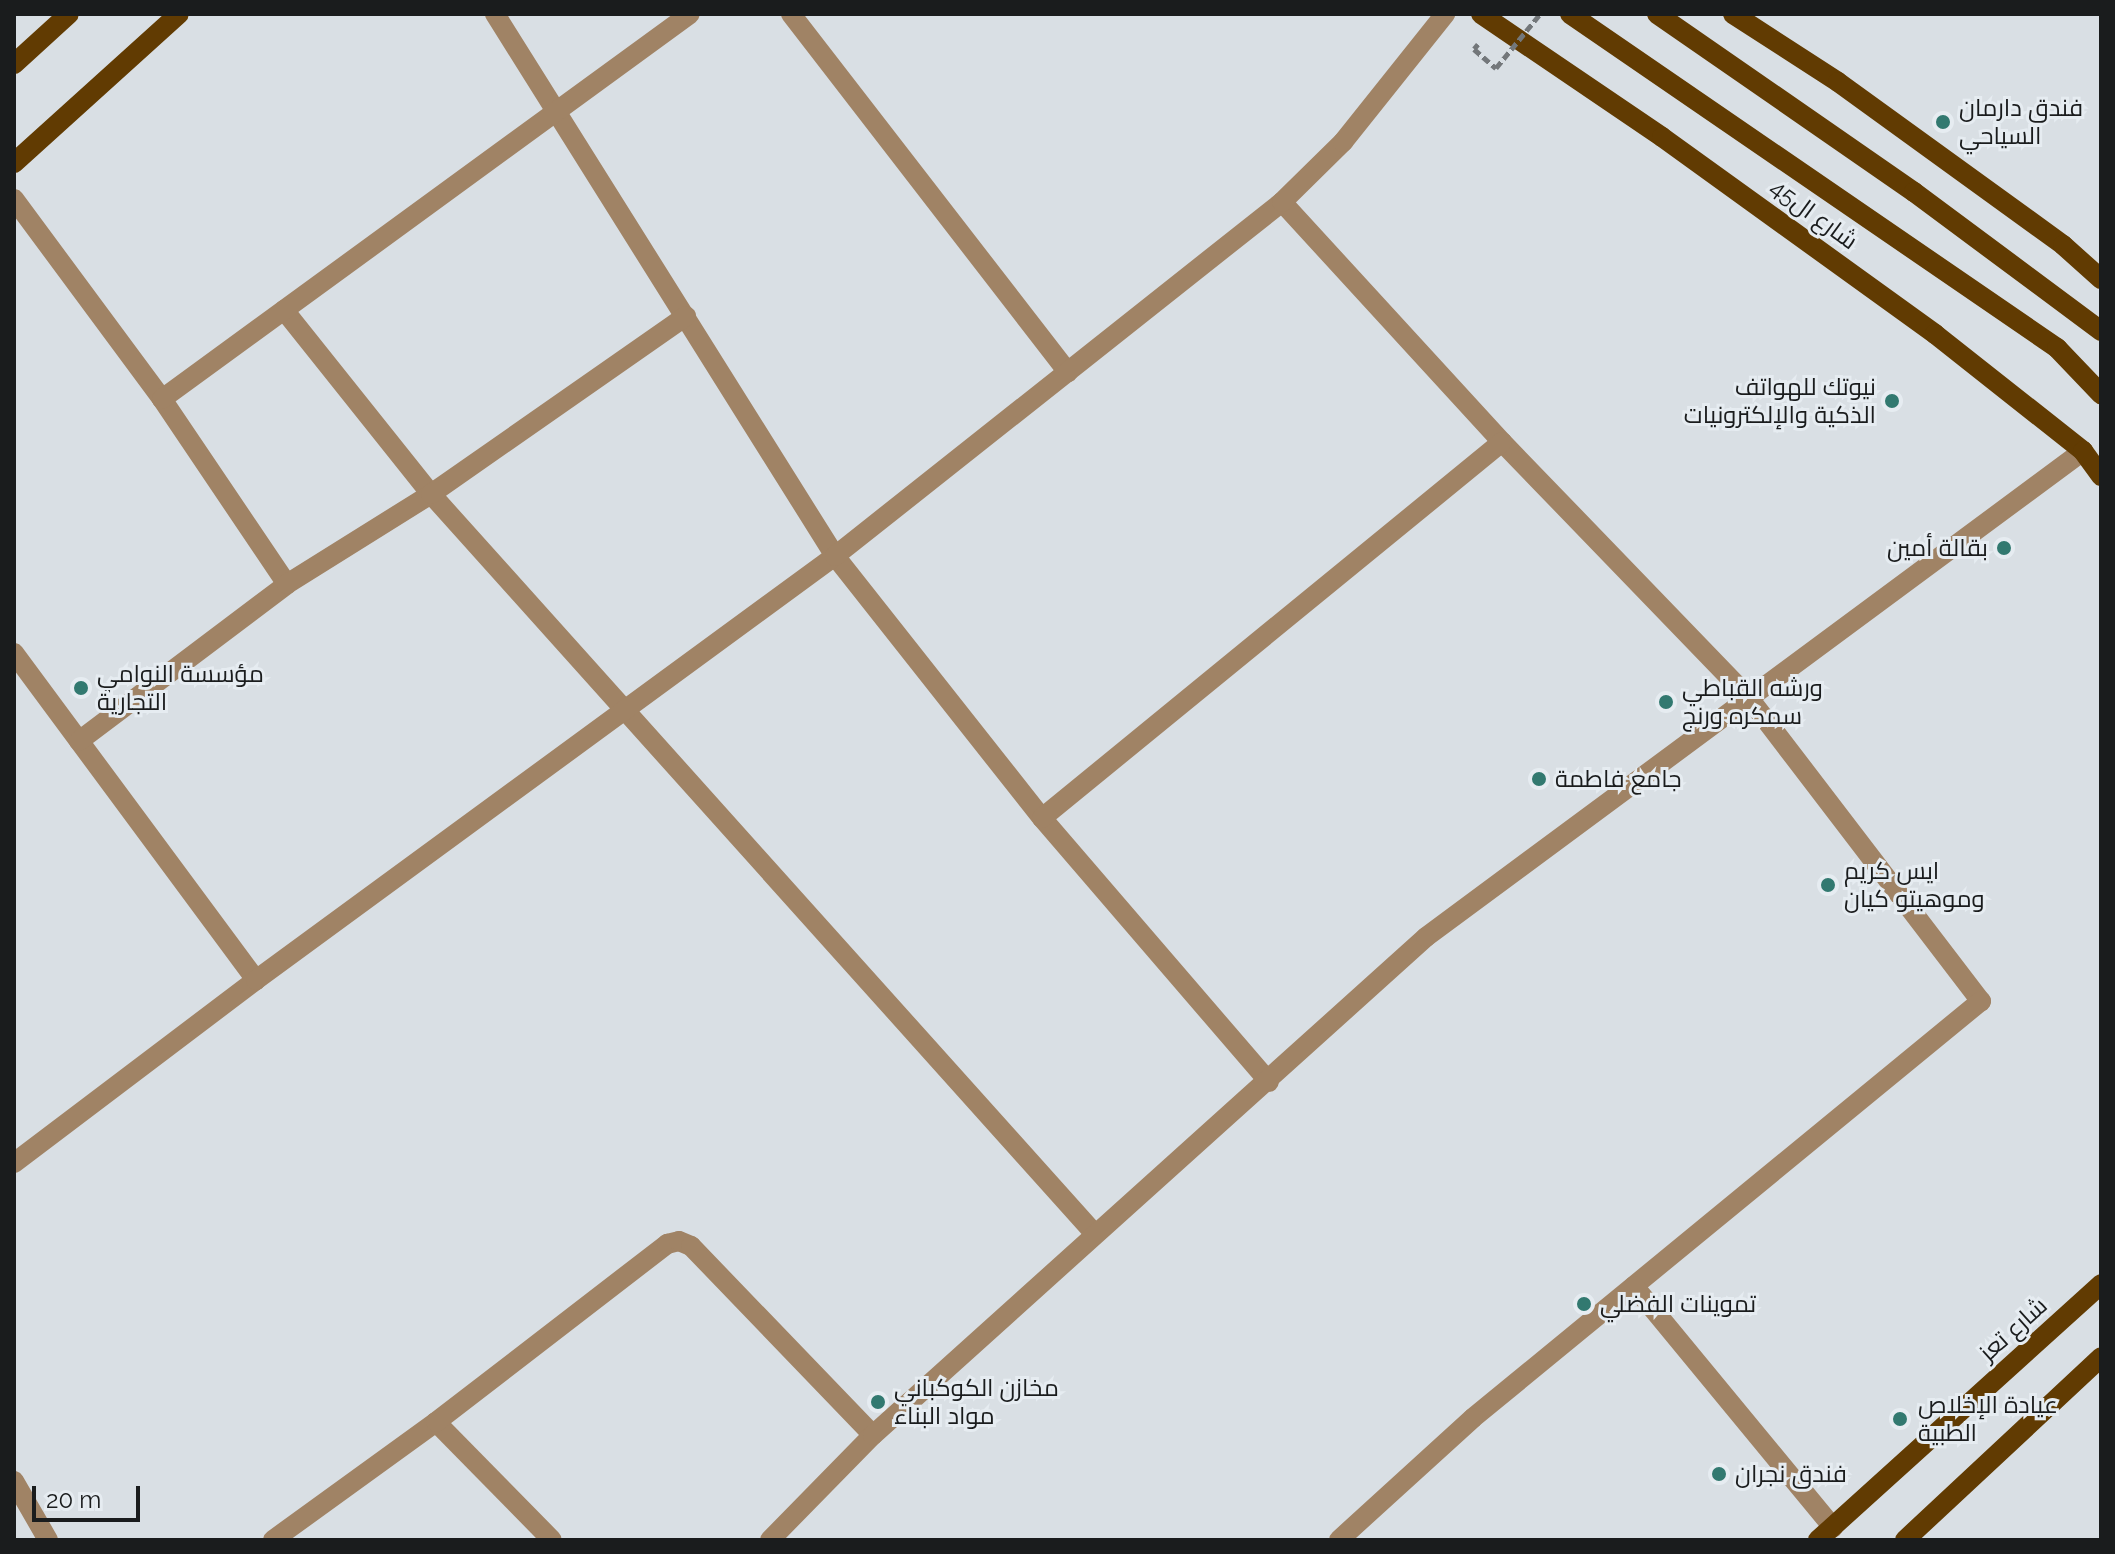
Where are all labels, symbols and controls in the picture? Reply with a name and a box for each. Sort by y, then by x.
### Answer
place label: فندق دارمان السياحي [1959,94,2083,150]
marker: فندق دارمان السياحي [1934,113,1952,131]
street label: شارع ال45 [1765,173,1863,255]
place label: نيوتك للهواتف الذكية والإلكترونيات [1684,373,1876,429]
marker: نيوتك للهواتف الذكية والإلكترونيات [1883,392,1901,410]
place label: بقالة أمين [1887,534,1988,562]
marker: بقالة أمين [1995,539,2013,557]
place label: مؤسسة النوامي التجارية [97,660,264,716]
place label: ورشه القباطي سمكره ورنج [1682,674,1823,730]
marker: مؤسسة النوامي التجارية [72,679,90,697]
marker: ورشه القباطي سمكره ورنج [1657,693,1675,711]
place label: جامع فاطمة [1555,765,1682,793]
marker: جامع فاطمة [1530,770,1548,788]
place label: ايس كريم وموهيتو كيان [1844,857,1985,913]
marker: ايس كريم وموهيتو كيان [1819,876,1837,894]
place label: تموينات الفضلي [1600,1290,1756,1318]
street label: شارع تعز [1973,1291,2053,1367]
marker: تموينات الفضلي [1575,1295,1593,1313]
place label: مخازن الكوكباني مواد البناء [894,1374,1059,1430]
place label: عيادة الإخلاص الطبية [1918,1391,2058,1447]
marker: مخازن الكوكباني مواد البناء [869,1393,887,1411]
marker: عيادة الإخلاص الطبية [1889,1408,1911,1430]
place label: فندق نجران [1735,1460,1847,1488]
marker: فندق نجران [1710,1465,1728,1483]
scale bar [36,1470,144,1520]
text: 20 m [46,1485,101,1514]

